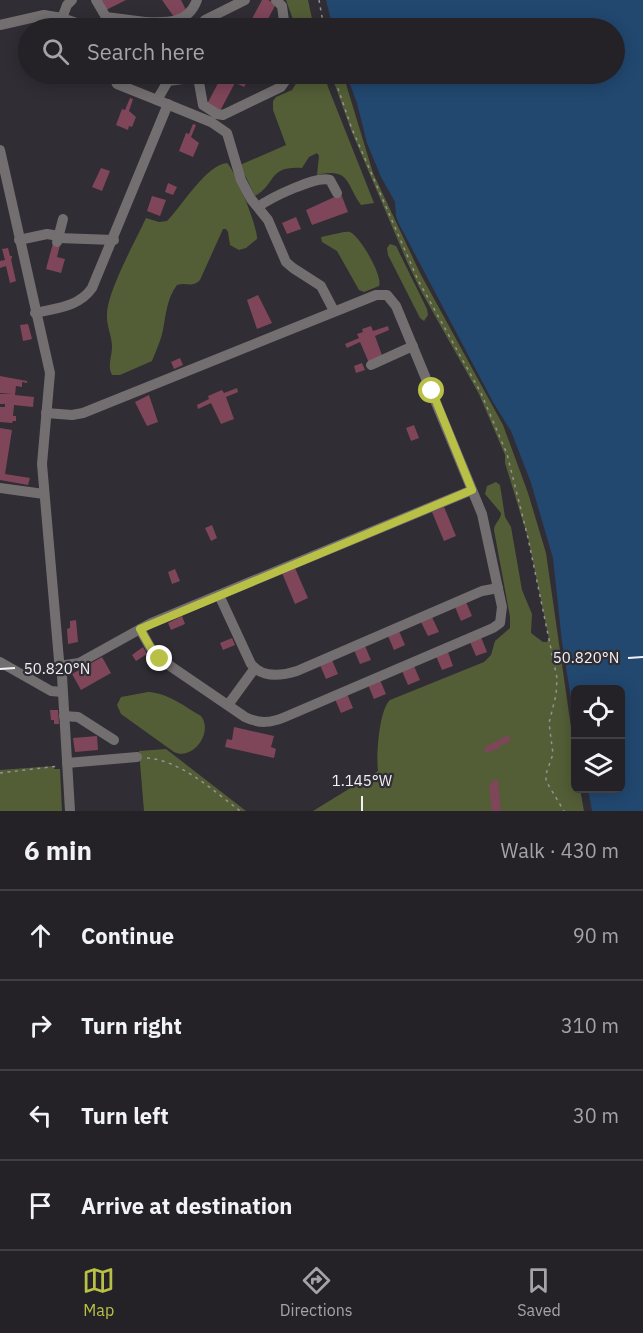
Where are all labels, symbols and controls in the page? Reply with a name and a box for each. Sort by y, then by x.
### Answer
search box [18,18,625,84]
icon: search [39,35,72,68]
text: Search here [87,37,205,66]
route start [418,377,444,403]
route end [146,645,172,671]
text: 50.820°N [553,648,619,667]
text: 50.820°N [24,659,90,678]
map controls [571,685,625,793]
button: locate [571,685,625,739]
button: layers [571,739,625,793]
text: 1.145°W [332,771,393,790]
text: 6 min [24,833,92,867]
text: Walk · 430 m [501,837,619,864]
icon: ahead [24,919,57,952]
text: Continue [81,921,174,950]
text: 90 m [573,922,619,949]
icon: right [24,1009,57,1042]
text: Turn right [81,1011,182,1040]
text: 310 m [561,1012,619,1039]
icon: left [24,1099,57,1132]
text: Turn left [81,1101,169,1130]
text: 30 m [573,1102,619,1129]
icon: arrive [24,1189,57,1222]
text: Arrive at destination [81,1191,292,1220]
tab: Map [82,1264,115,1320]
tab: Directions [280,1264,353,1320]
tab: Saved [517,1264,561,1320]

